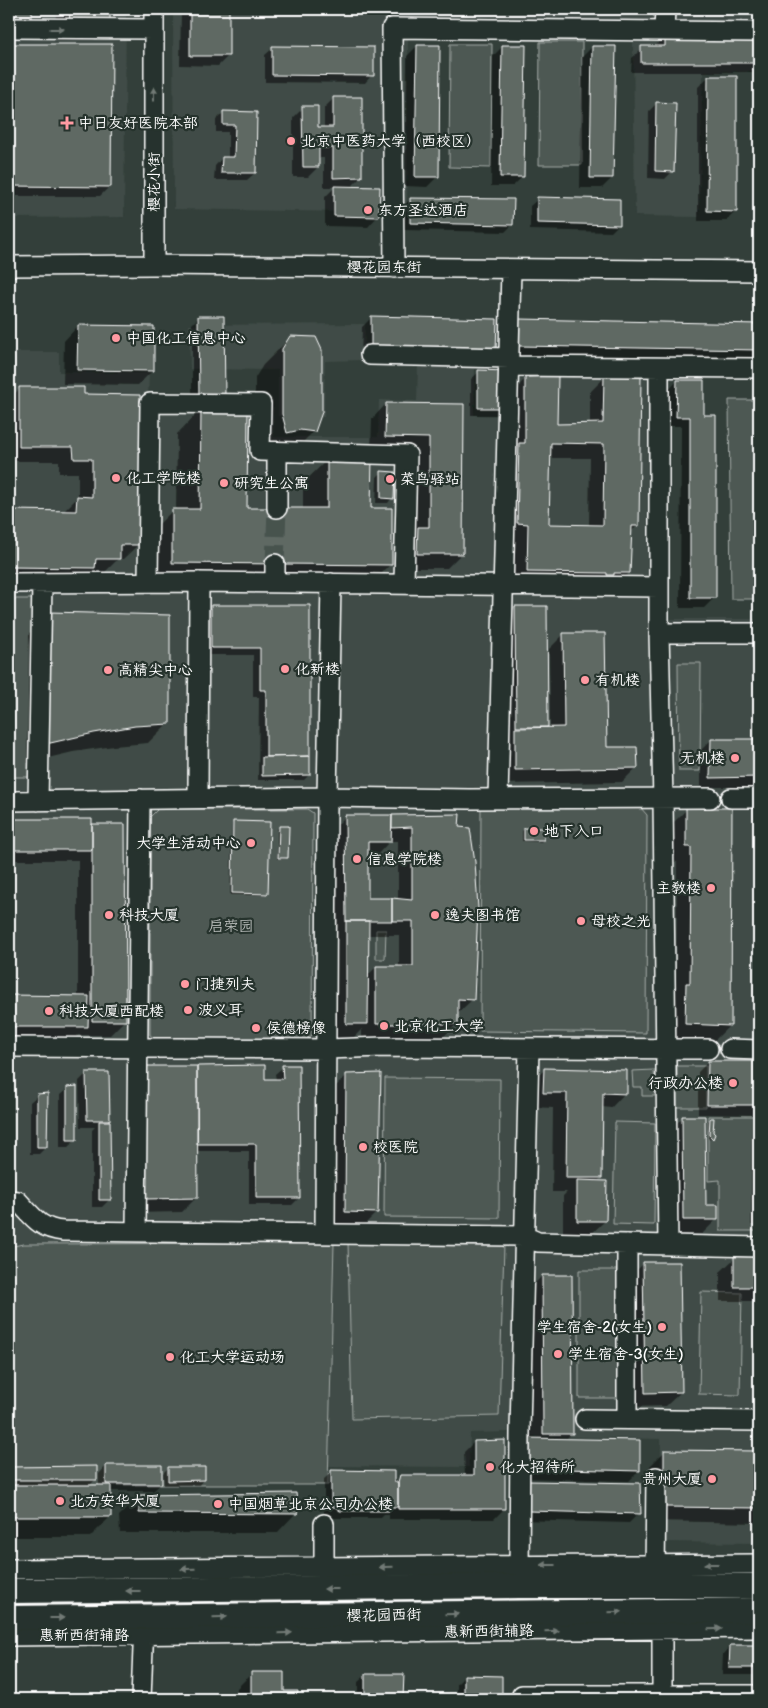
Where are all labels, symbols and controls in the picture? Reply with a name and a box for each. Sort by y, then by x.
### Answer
one-way arrow [50,25,66,33]
one-way arrow [150,86,158,102]
place label: 中日友好医院本部 [78,114,198,133]
marker: 中日友好医院本部 [60,116,74,130]
place label: 北京中医药大学（西校区） [301,132,481,151]
marker: 北京中医药大学（西校区） [285,135,297,147]
street label: 樱花小街 [145,152,164,212]
place label: 东方圣达酒店 [378,201,468,220]
marker: 东方圣达酒店 [362,204,374,216]
street label: 樱花园东街 [346,258,422,277]
place label: 中国化工信息中心 [126,329,246,348]
marker: 中国化工信息中心 [110,332,122,344]
place label: 化工学院楼 [126,469,201,488]
place label: 菜鸟驿站 [400,470,460,489]
marker: 化工学院楼 [110,472,122,484]
marker: 菜鸟驿站 [384,473,396,485]
place label: 研究生公寓 [234,474,309,493]
marker: 研究生公寓 [218,477,230,489]
place label: 化新楼 [295,660,340,679]
place label: 高精尖中心 [118,661,193,680]
marker: 化新楼 [279,663,291,675]
marker: 高精尖中心 [102,664,114,676]
place label: 有机楼 [595,671,640,690]
marker: 有机楼 [579,674,591,686]
place label: 无机楼 [680,749,725,768]
marker: 无机楼 [729,752,741,764]
place label: 地下入口 [544,822,604,841]
marker: 地下入口 [528,825,540,837]
place label: 大学生活动中心 [136,834,241,853]
marker: 大学生活动中心 [245,837,257,849]
place label: 信息学院楼 [367,850,442,869]
marker: 信息学院楼 [351,853,363,865]
place label: 主教楼 [656,879,701,898]
marker: 主教楼 [705,882,717,894]
place label: 科技大厦 [119,906,179,925]
place label: 逸夫图书馆 [445,906,520,925]
marker: 科技大厦 [103,909,115,921]
marker: 逸夫图书馆 [429,909,441,921]
place label: 母校之光 [591,912,651,931]
marker: 母校之光 [575,915,587,927]
park label: 启荣园 [208,917,254,936]
place label: 门捷列夫 [195,975,255,994]
marker: 门捷列夫 [179,978,191,990]
place label: 波义耳 [198,1001,243,1020]
place label: 科技大厦西配楼 [59,1002,164,1021]
marker: 波义耳 [182,1004,194,1016]
marker: 科技大厦西配楼 [43,1005,55,1017]
place label: 北京化工大学 [394,1017,484,1036]
place label: 侯德榜像 [266,1019,326,1038]
marker: 北京化工大学 [378,1020,390,1032]
marker: 侯德榜像 [250,1022,262,1034]
place label: 行政办公楼 [648,1074,723,1093]
marker: 行政办公楼 [727,1077,739,1089]
place label: 校医院 [373,1138,418,1157]
marker: 校医院 [357,1141,369,1153]
place label: 学生宿舍-2(女生) [537,1318,652,1337]
marker: 学生宿舍-2(女生) [656,1321,668,1333]
place label: 学生宿舍-3(女生) [568,1345,684,1364]
place label: 化工大学运动场 [180,1348,285,1367]
marker: 学生宿舍-3(女生) [552,1348,564,1360]
marker: 化工大学运动场 [164,1351,176,1363]
place label: 化大招待所 [500,1458,575,1477]
marker: 化大招待所 [484,1461,496,1473]
place label: 贵州大厦 [642,1470,702,1489]
marker: 贵州大厦 [706,1473,718,1485]
place label: 北方安华大厦 [70,1492,160,1511]
marker: 北方安华大厦 [54,1495,66,1507]
place label: 中国烟草北京公司办公楼 [228,1495,393,1514]
marker: 中国烟草北京公司办公楼 [212,1498,224,1510]
one-way arrow [702,1560,718,1568]
one-way arrow [540,1561,556,1569]
one-way arrow [377,1563,393,1571]
one-way arrow [180,1565,196,1573]
one-way arrow [322,1585,338,1593]
one-way arrow [125,1587,141,1595]
street label: 樱花园西街 [346,1605,422,1626]
one-way arrow [607,1608,623,1616]
one-way arrow [445,1610,461,1618]
one-way arrow [212,1613,228,1621]
one-way arrow [50,1614,66,1622]
street label: 惠新西街辅路 [444,1621,534,1642]
one-way arrow [707,1625,723,1633]
street label: 惠新西街辅路 [39,1626,129,1645]
one-way arrow [545,1626,561,1634]
one-way arrow [277,1629,293,1637]

